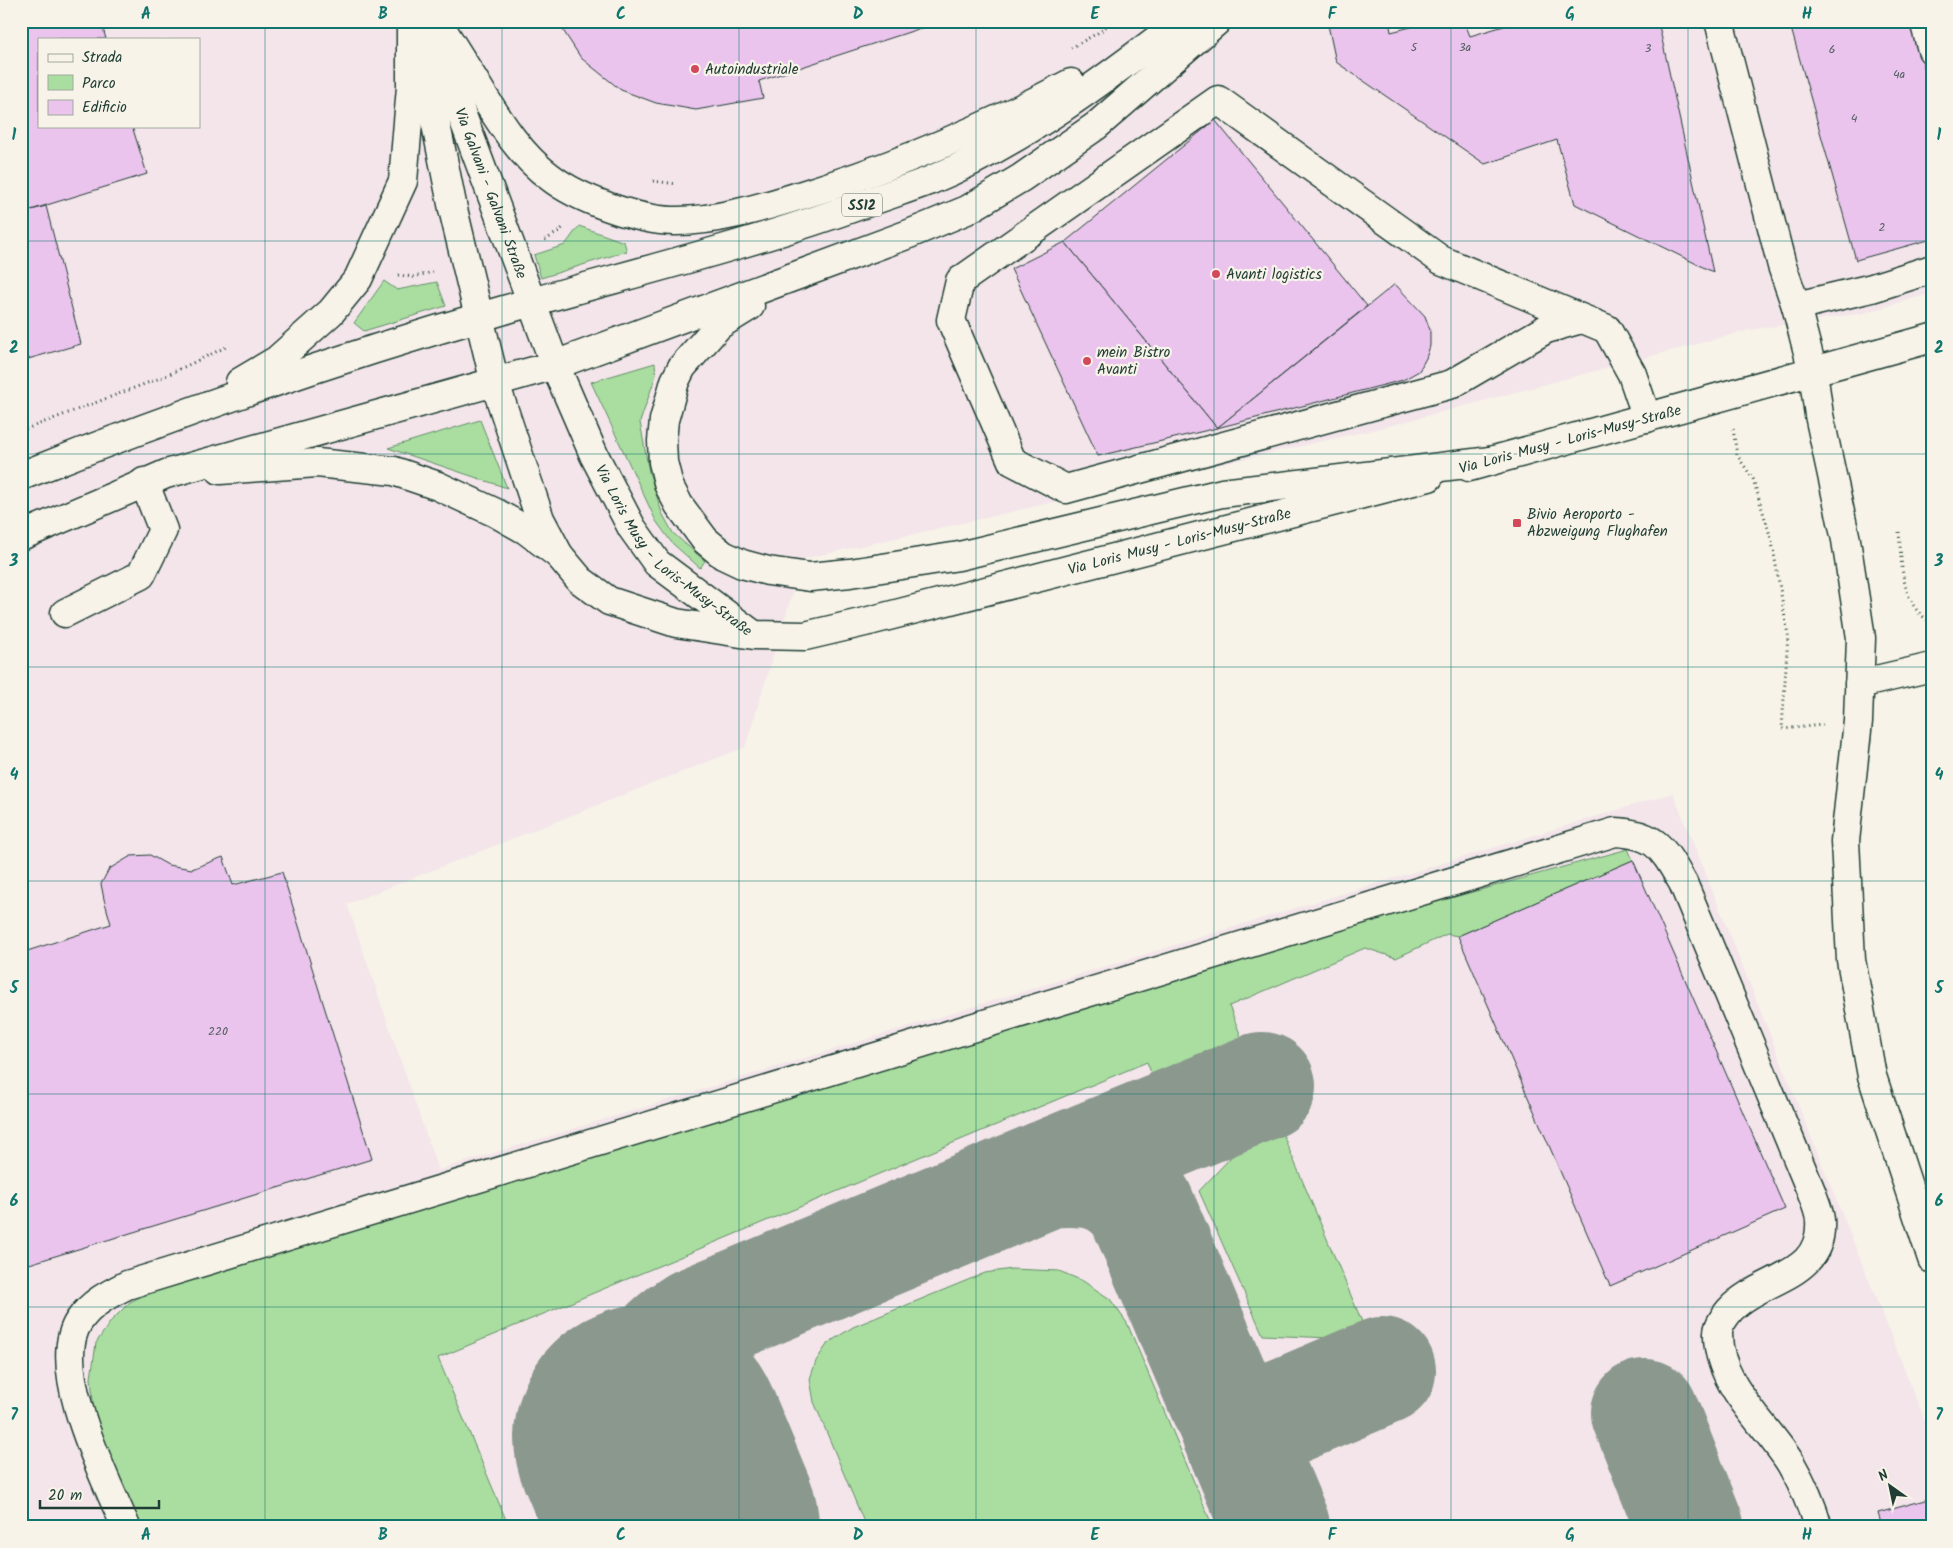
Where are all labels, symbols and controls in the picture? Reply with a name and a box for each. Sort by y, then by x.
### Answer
text: A [141,2,151,27]
text: B [378,2,388,27]
text: C [616,2,626,27]
text: D [853,2,864,27]
text: E [1091,2,1101,27]
text: F [1328,2,1338,27]
text: G [1565,2,1575,27]
text: H [1802,2,1812,27]
legend [38,38,200,128]
house number: 5 [1411,38,1419,57]
house number: 3a [1459,38,1472,57]
house number: 3 [1645,39,1652,58]
house number: 6 [1829,40,1835,59]
text: Strada [82,46,122,70]
place label: Autoindustriale [705,58,799,82]
marker: Autoindustriale [689,63,701,75]
house number: 4a [1893,65,1905,84]
text: Parco [82,72,116,96]
text: Edificio [82,96,127,120]
street label: Via Galvani - Galvani Straße [447,105,533,283]
house number: 4 [1851,109,1858,128]
text: 1 [12,123,17,148]
text: 1 [1937,123,1942,148]
road number: SS12 [842,194,882,216]
house number: 2 [1879,218,1886,237]
place label: Avanti logistics [1226,263,1322,287]
marker: Avanti logistics [1210,268,1222,280]
text: 2 [9,336,19,361]
text: 2 [1934,336,1944,361]
place label: mein Bistro Avanti [1097,341,1171,382]
marker: mein Bistro Avanti [1081,355,1093,367]
street label: Via Loris Musy - Loris-Musy-Straße [1456,399,1684,481]
street label: Via Loris Musy - Loris-Musy-Straße [588,461,757,643]
street label: Via Loris Musy - Loris-Musy-Straße [1065,502,1294,582]
place label: Bivio Aeroporto - Abzweigung Flughafen [1527,503,1668,544]
marker: Bivio Aeroporto - Abzweigung Flughafen [1511,517,1523,529]
text: 3 [9,549,19,574]
text: 3 [1934,549,1944,574]
text: 4 [10,763,19,788]
text: 4 [1935,763,1944,788]
text: 5 [9,976,20,1001]
text: 5 [1934,976,1945,1001]
house number: 220 [208,1022,228,1041]
text: 6 [10,1189,19,1214]
text: 6 [1935,1189,1944,1214]
text: 7 [10,1403,18,1428]
text: 7 [1935,1403,1943,1428]
north arrow [1866,1460,1916,1510]
text: N [1874,1464,1893,1488]
scale bar [40,1478,159,1510]
text: 20 m [48,1484,82,1508]
text: A [141,1523,151,1548]
text: B [378,1523,388,1548]
text: C [616,1523,626,1548]
text: D [853,1523,864,1548]
text: E [1091,1523,1101,1548]
text: F [1328,1523,1338,1548]
text: G [1565,1523,1575,1548]
text: H [1802,1523,1812,1548]

